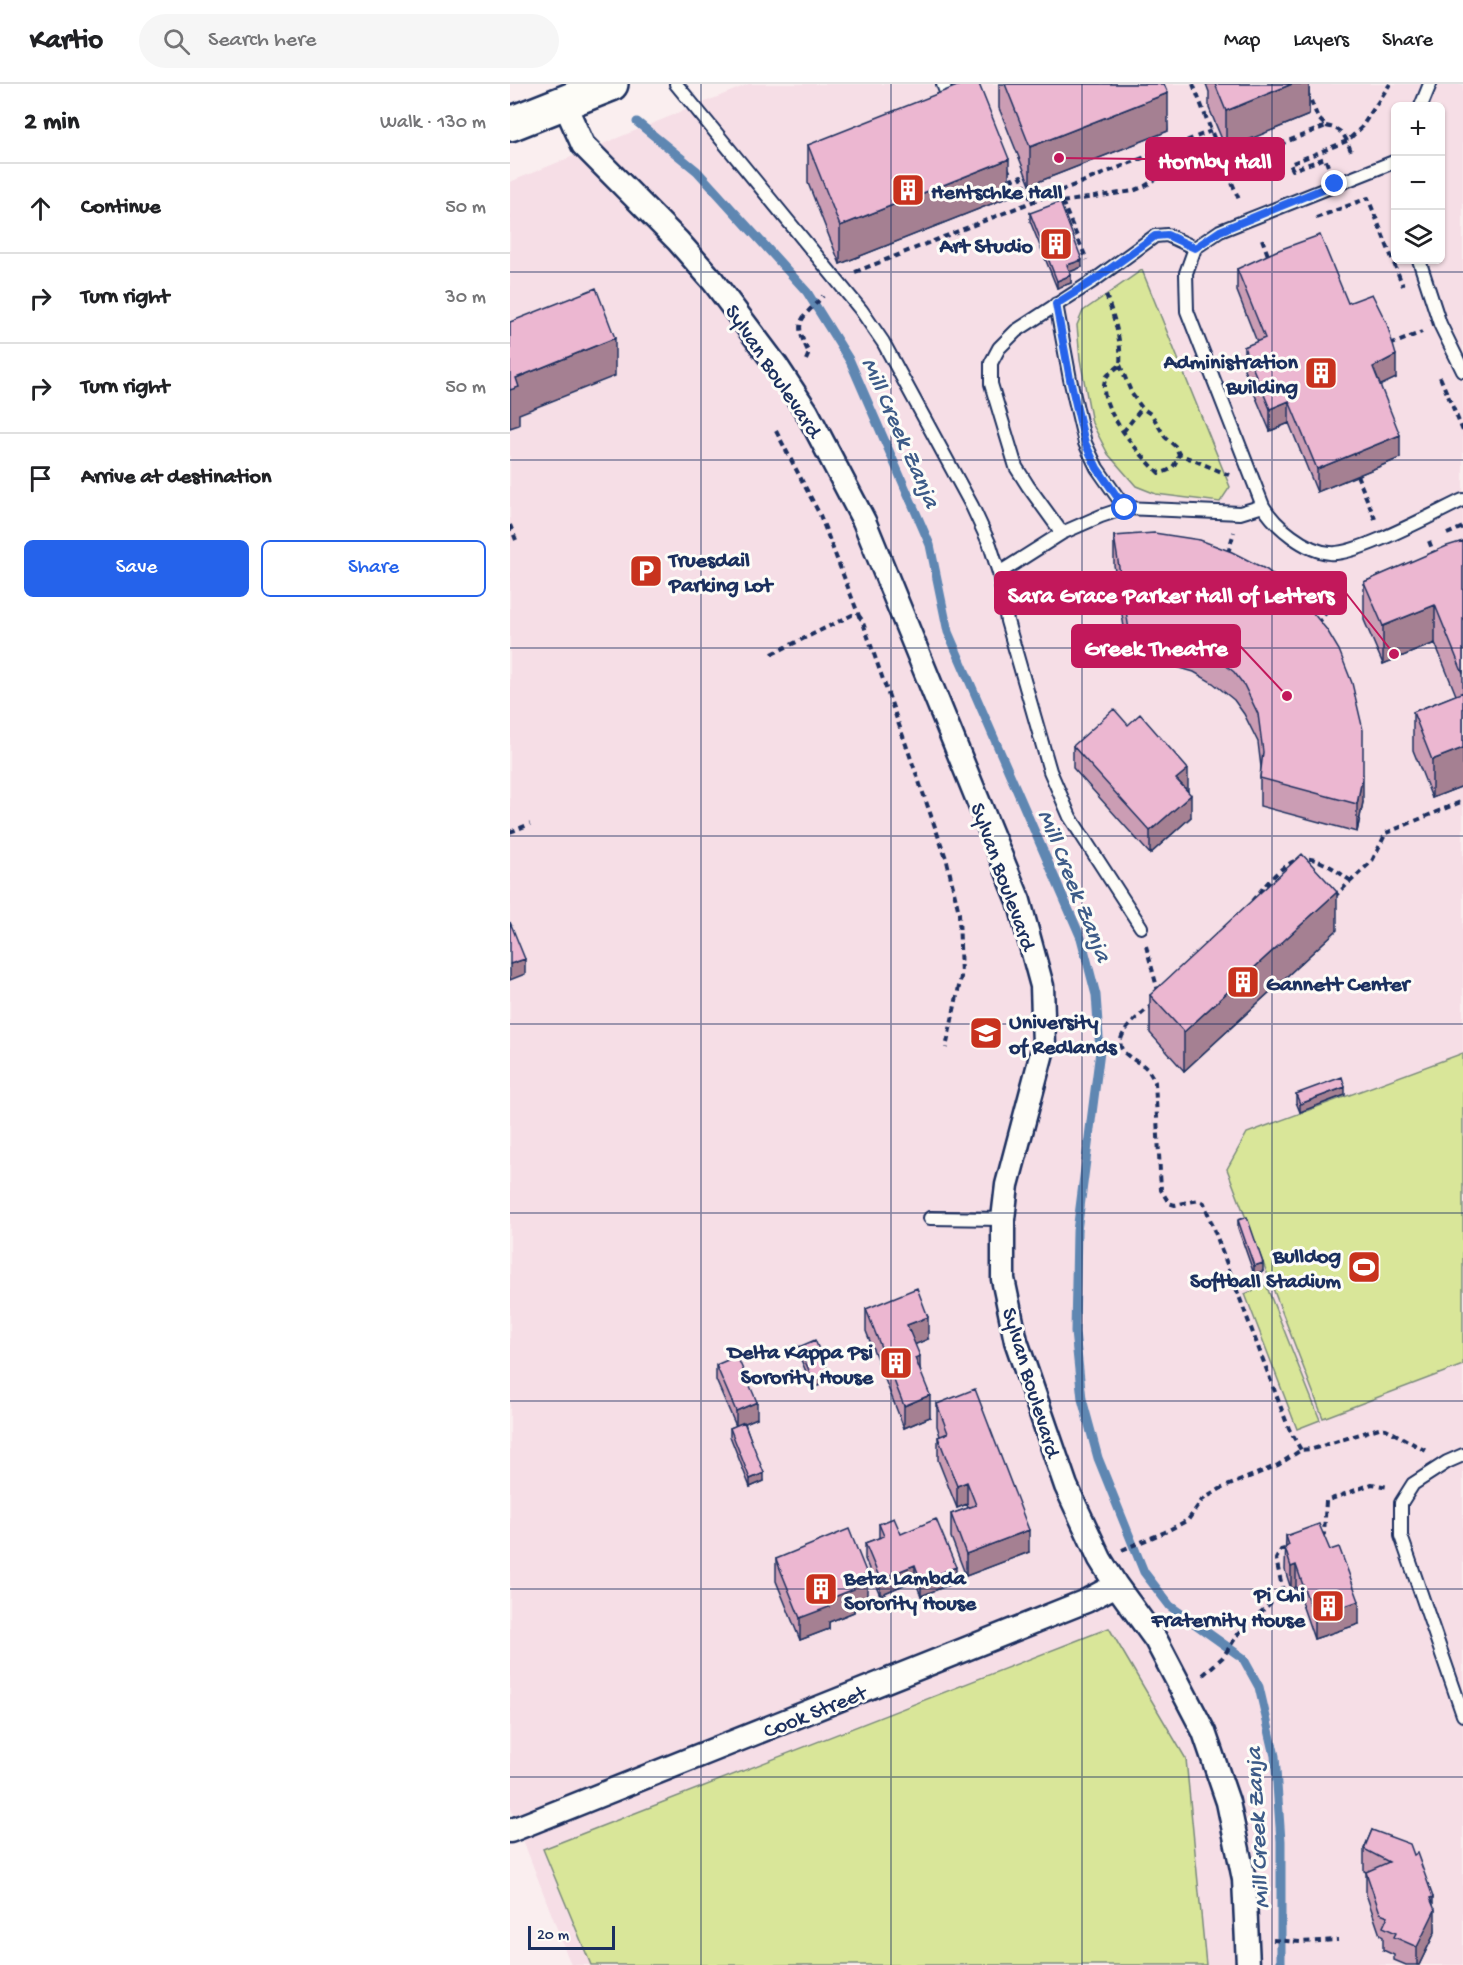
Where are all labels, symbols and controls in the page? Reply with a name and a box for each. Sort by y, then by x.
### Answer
search box [139,14,559,68]
text: Kartio [30,25,103,58]
icon: search [160,25,193,58]
text: Search here [208,28,316,54]
text: Map [1224,29,1260,54]
text: Layers [1293,29,1349,54]
text: Share [1382,29,1433,54]
map controls [1391,102,1445,264]
button: + [1391,102,1445,156]
text: 2 min [24,108,79,139]
text: Walk · 130 m [380,112,486,135]
callout: Hornby Hall [1146,138,1284,180]
text: Hornby Hall [1158,149,1272,178]
button: − [1391,156,1445,210]
route end [1321,170,1347,196]
building icon: Hentschke Hall [890,172,926,208]
place label: Hentschke Hall [931,181,1063,207]
icon: ahead [24,192,57,225]
text: Continue [81,195,161,221]
text: 50 m [445,197,486,220]
button: layers [1391,210,1445,264]
building icon: Art Studio [1038,226,1074,262]
place label: Art Studio [938,235,1034,261]
icon: right [24,282,57,315]
text: Turn right [81,285,169,311]
text: 30 m [445,287,486,310]
street label: Sylvan Boulevard [717,301,827,446]
place label: Administration Building [1163,351,1299,402]
water label: Mill Creek Zanja [853,354,946,515]
building icon: Administration Building [1303,355,1339,391]
icon: right [24,372,57,405]
text: Turn right [81,375,169,401]
text: 50 m [445,377,486,400]
icon: arrive [24,462,57,495]
text: Arrive at destination [81,465,271,491]
route start [1111,494,1137,520]
button: Save [24,540,249,597]
button: Share [261,540,486,597]
place label: Truesdail Parking Lot [667,549,774,600]
parking icon: Truesdail Parking Lot [628,553,664,589]
callout: Sara Grace Parker Hall of Letters [995,572,1346,614]
text: Sara Grace Parker Hall of Letters [1008,583,1336,612]
callout: Greek Theatre [1072,625,1240,667]
text: Greek Theatre [1084,636,1229,665]
street label: Sylvan Boulevard [962,800,1041,957]
water label: Mill Creek Zanja [1029,806,1117,968]
building icon: Gannett Center [1225,964,1261,1000]
place label: Gannett Center [1266,973,1412,999]
place label: University of Redlands [1008,1011,1119,1062]
school or university icon: University of Redlands [968,1015,1004,1051]
place label: Bulldog Softball Stadium [1190,1245,1341,1296]
sports icon: Bulldog Softball Stadium [1346,1249,1382,1285]
street label: Sylvan Boulevard [994,1305,1065,1463]
place label: Delta Kappa Psi Sorority House [726,1341,874,1392]
building icon: Delta Kappa Psi Sorority House [878,1345,914,1381]
place label: Beta Lambda Sorority House [843,1567,977,1618]
building icon: Beta Lambda Sorority House [803,1571,839,1607]
place label: Pi Chi Fraternity House [1151,1584,1306,1635]
building icon: Pi Chi Fraternity House [1310,1588,1346,1624]
street label: Cook Street [760,1681,873,1746]
water label: Mill Creek Zanja [1241,1745,1278,1909]
scale bar [528,1923,615,1950]
text: 20 m [537,1927,569,1946]

